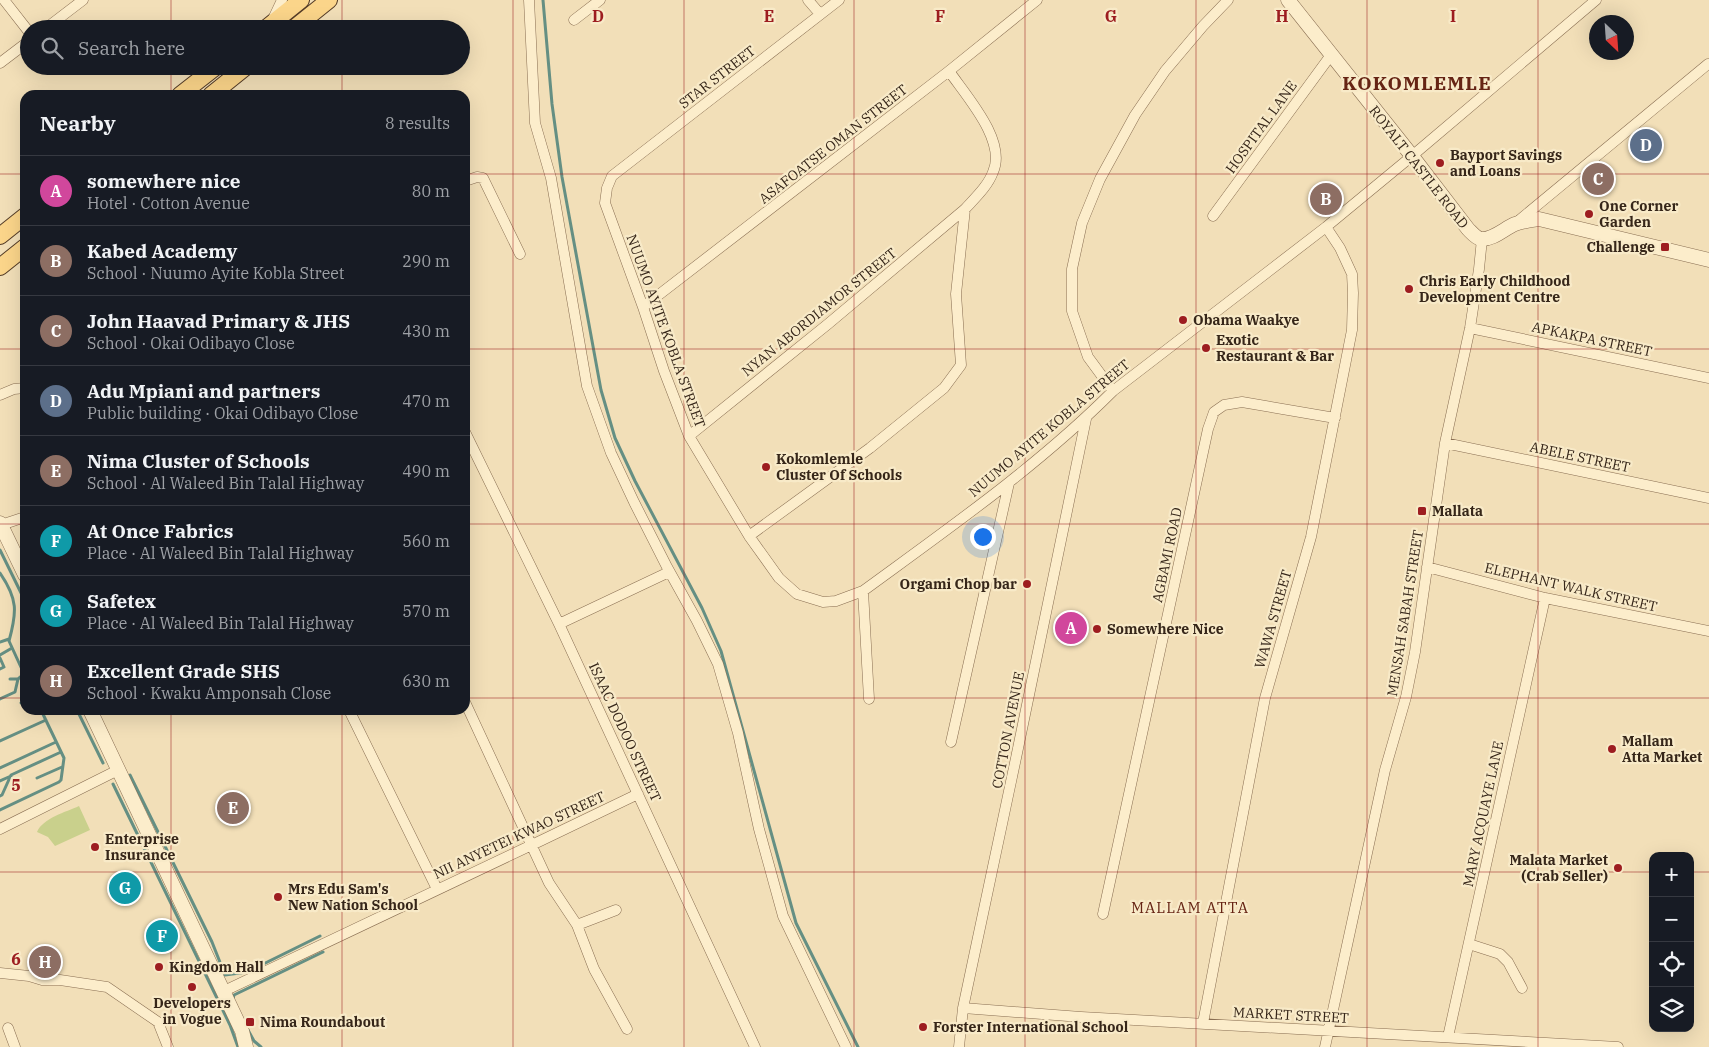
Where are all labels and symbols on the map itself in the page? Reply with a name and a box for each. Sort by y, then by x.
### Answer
text: D [592,6,604,26]
text: E [764,6,774,26]
text: F [935,6,945,26]
text: G [1105,6,1117,26]
text: H [1276,6,1289,26]
text: I [1450,6,1456,26]
north arrow [1589,15,1634,60]
street label: STAR STREET [675,41,759,113]
district label: KOKOMLEMLE [1342,71,1492,95]
street label: HOSPITAL LANE [1221,77,1301,177]
street label: ASAFOATSE OMAN STREET [755,80,911,208]
street label: ROYALT CASTLE ROAD [1365,102,1473,232]
pin: D [1630,126,1662,164]
place label: Bayport Savings and Loans [1450,146,1562,180]
marker: Bayport Savings and Loans [1434,157,1446,169]
pin: C [1582,160,1614,198]
pin: B [1310,180,1342,218]
place label: One Corner Garden [1599,197,1678,231]
marker: One Corner Garden [1583,208,1595,220]
street label: NUUMO AYITE KOBLA STREET [623,232,709,430]
place label: Challenge [1586,238,1655,256]
marker: Challenge [1659,241,1671,253]
street label: NYAN ABORDIAMOR STREET [738,244,900,380]
place label: Chris Early Childhood Development Centre [1419,272,1571,306]
marker: Chris Early Childhood Development Centre [1403,283,1415,295]
place label: Obama Waakye [1193,311,1299,329]
marker: Obama Waakye [1177,314,1189,326]
street label: APKAKPA STREET [1530,317,1654,361]
place label: Exotic Restaurant & Bar [1216,331,1334,365]
marker: Exotic Restaurant & Bar [1200,342,1212,354]
street label: NUUMO AYITE KOBLA STREET [965,355,1133,501]
street label: ABELE STREET [1528,438,1632,476]
place label: Kokomlemle Cluster Of Schools [776,450,902,484]
marker: Kokomlemle Cluster Of Schools [760,461,772,473]
place label: Mallata [1432,502,1483,520]
marker: Mallata [1416,505,1428,517]
street label: AGBAMI ROAD [1148,506,1186,604]
your location [970,524,996,550]
street label: MENSAH SABAH STREET [1383,528,1427,698]
street label: ELEPHANT WALK STREET [1483,558,1659,616]
street label: WAWA STREET [1250,568,1296,670]
place label: Orgami Chop bar [900,575,1017,593]
marker: Orgami Chop bar [1021,578,1033,590]
pin: A [1055,609,1087,647]
place label: Somewhere Nice [1107,620,1224,638]
marker: Somewhere Nice [1091,623,1103,635]
street label: ISAAC DODOO STREET [585,660,665,804]
street label: COTTON AVENUE [988,670,1028,790]
place label: Mallam Atta Market [1622,732,1702,766]
street label: MARY ACQUAYE LANE [1459,739,1507,889]
marker: Mallam Atta Market [1606,743,1618,755]
text: 5 [11,775,21,795]
street label: NII ANYETEI KWAO STREET [430,787,608,883]
pin: E [217,789,249,827]
place label: Enterprise Insurance [105,830,179,864]
marker: Enterprise Insurance [89,841,101,853]
place label: Malata Market (Crab Seller) [1509,851,1608,885]
marker: Malata Market (Crab Seller) [1612,862,1624,874]
pin: G [109,869,141,907]
place label: Mrs Edu Sam's New Nation School [288,880,418,914]
marker: Mrs Edu Sam's New Nation School [272,891,284,903]
district label: MALLAM ATTA [1131,898,1249,917]
pin: F [146,917,178,955]
pin: H [29,943,61,981]
text: 6 [11,949,21,969]
place label: Kingdom Hall [169,958,264,976]
marker: Kingdom Hall [153,961,165,973]
marker: Developers in Vogue [186,981,198,993]
place label: Developers in Vogue [153,994,231,1028]
street label: MARKET STREET [1233,1003,1349,1027]
place label: Nima Roundabout [260,1013,385,1031]
marker: Nima Roundabout [244,1016,256,1028]
place label: Forster International School [933,1018,1129,1036]
marker: Forster International School [917,1021,929,1033]

